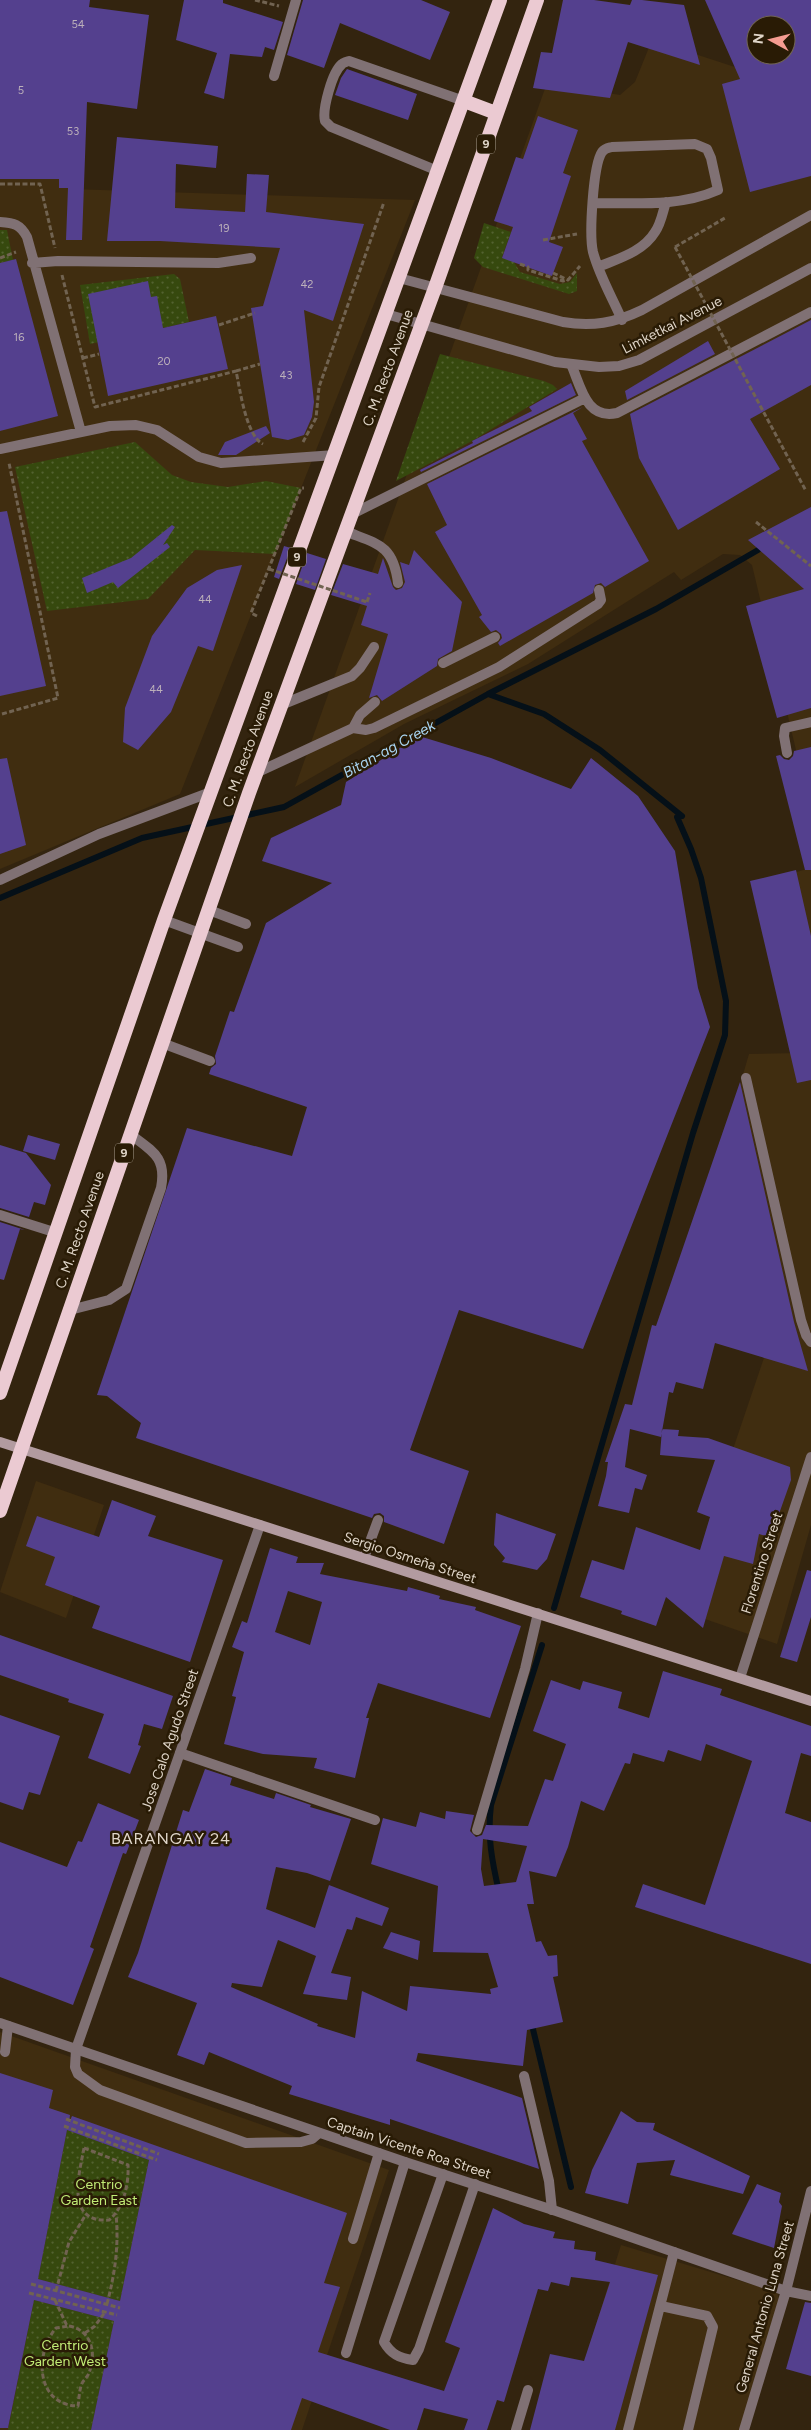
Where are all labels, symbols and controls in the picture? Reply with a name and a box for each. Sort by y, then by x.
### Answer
north arrow [746,15,796,65]
house number: 54 [71,18,85,31]
text: N [749,32,768,45]
house number: 5 [18,84,24,97]
house number: 53 [67,125,79,138]
road number: 9 [477,134,495,154]
house number: 19 [219,222,229,235]
house number: 42 [301,278,313,291]
street label: Limketkai Avenue [619,292,725,358]
street label: C. M. Recto Avenue [359,307,417,429]
house number: 16 [14,331,24,344]
house number: 20 [157,355,171,368]
house number: 43 [280,369,292,382]
road number: 9 [288,548,306,566]
house number: 44 [198,593,212,606]
house number: 44 [149,683,163,696]
street label: C. M. Recto Avenue [219,688,277,810]
water label: Bitan-ag Creek [340,716,439,782]
road number: 9 [115,1144,133,1162]
street label: C. M. Recto Avenue [52,1169,108,1291]
street label: Florentino Street [738,1510,786,1616]
street label: Sergio Osmeña Street [341,1529,479,1587]
street label: Jose Calo Agudo Street [138,1667,202,1813]
district label: BARANGAY 24 [111,1829,231,1848]
street label: Captain Vicente Roa Street [325,2113,493,2183]
park label: Centrio Garden East [61,2176,137,2209]
street label: General Antonio Luna Street [732,2219,798,2395]
park label: Centrio Garden West [24,2337,106,2370]

